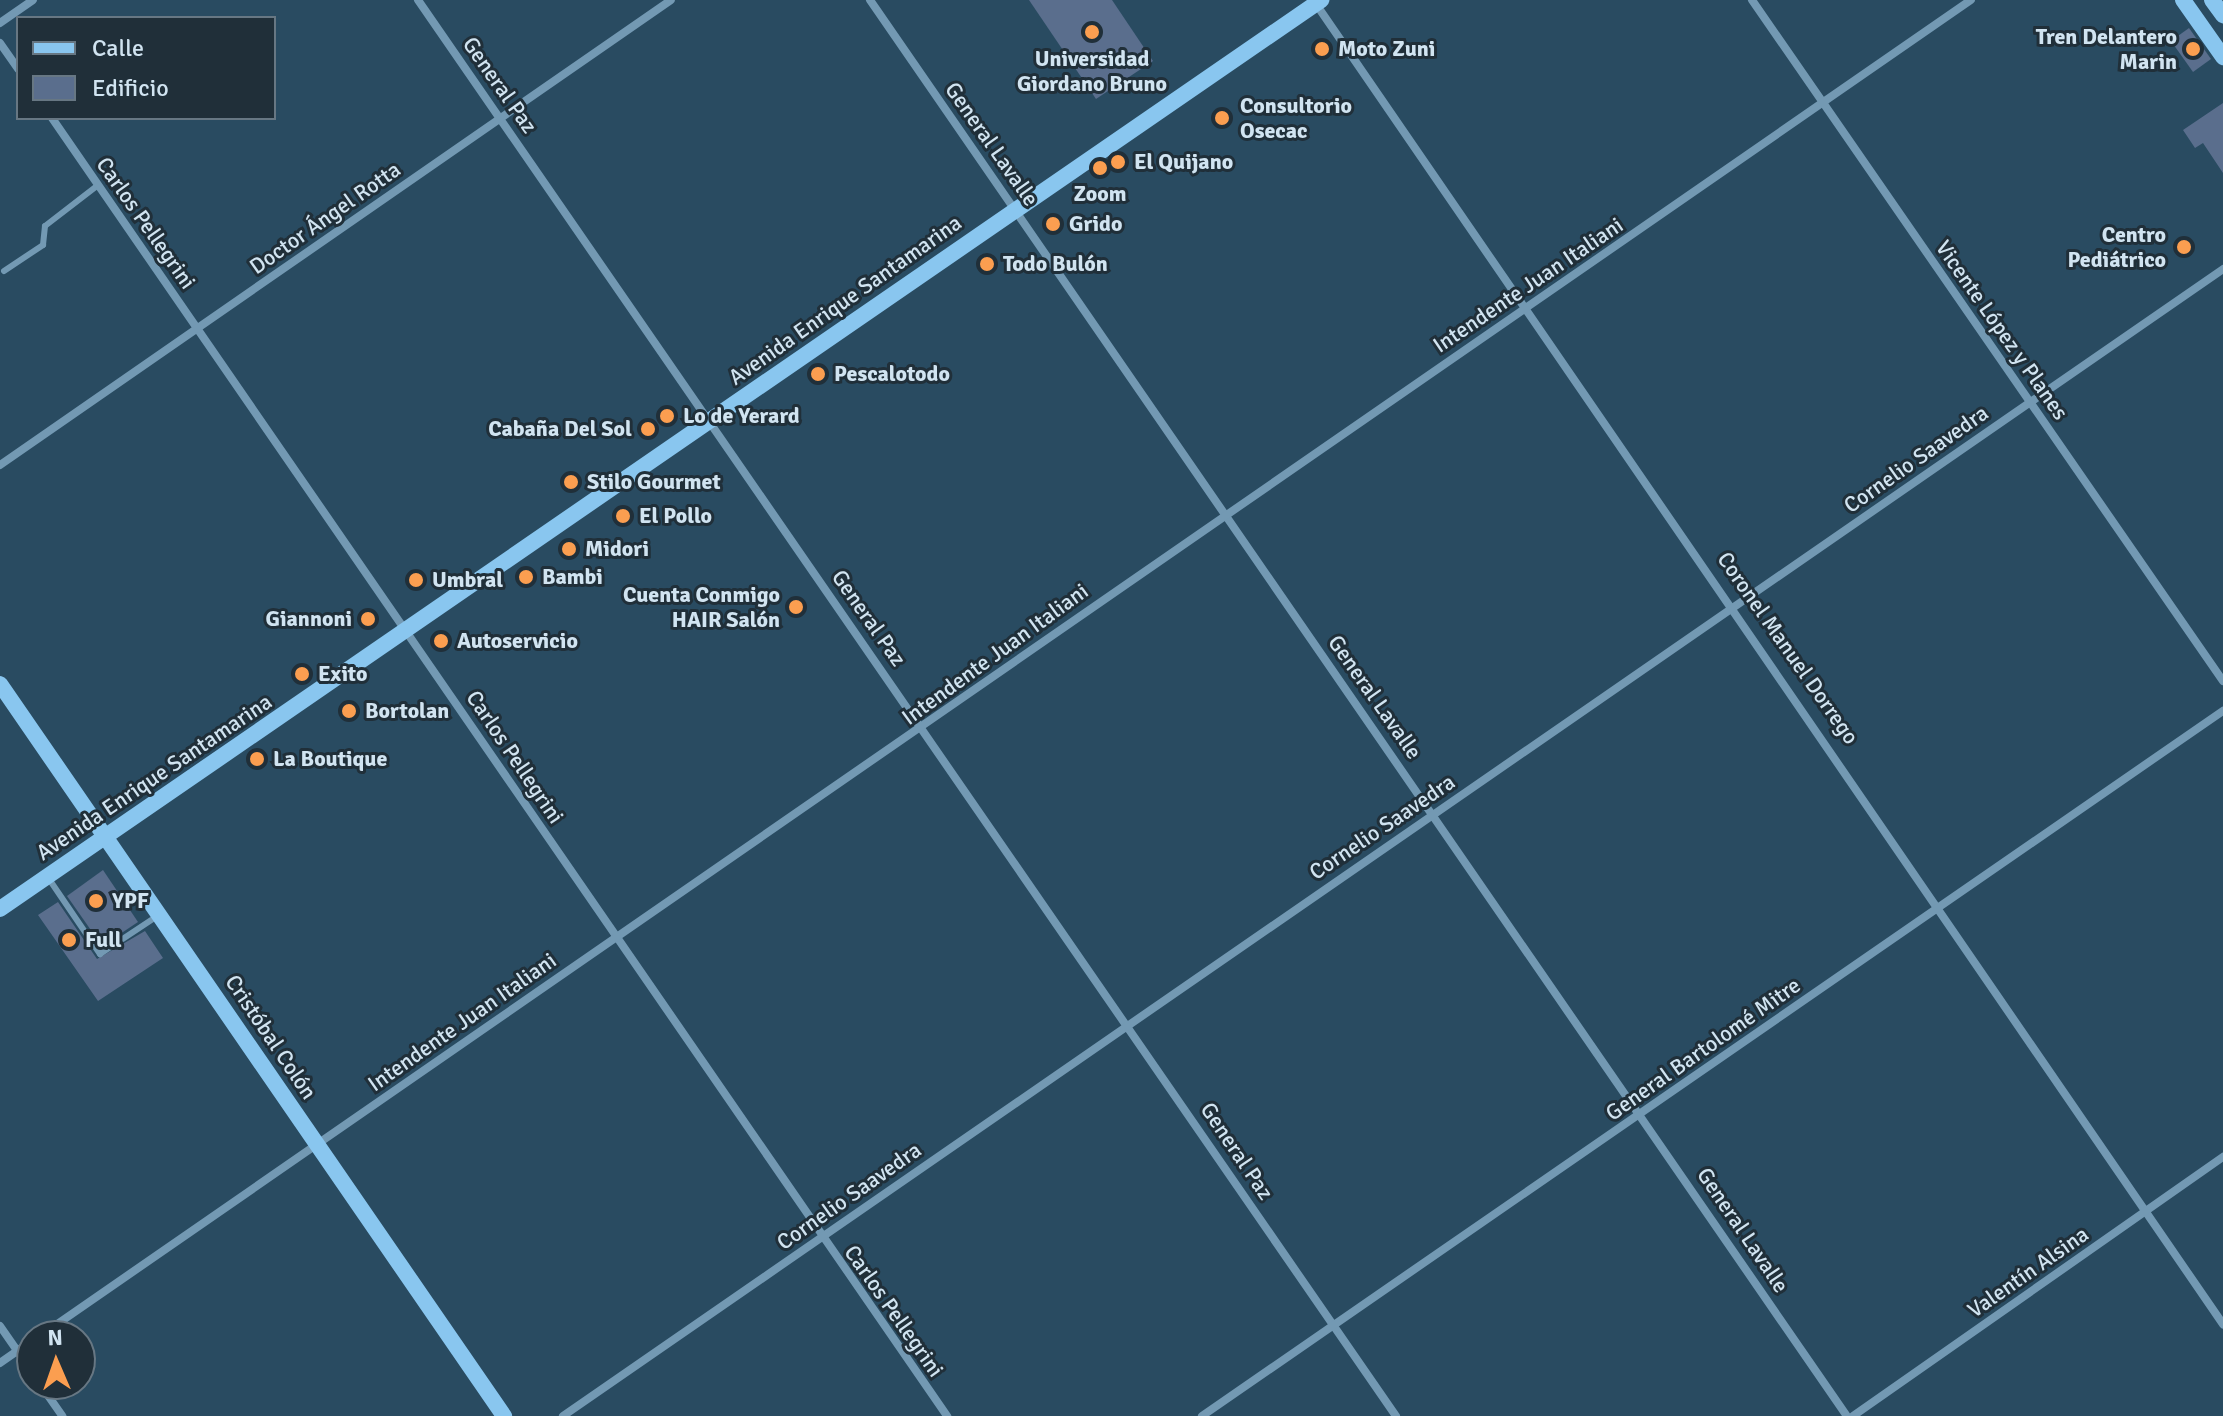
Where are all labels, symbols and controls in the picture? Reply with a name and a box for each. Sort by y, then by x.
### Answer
legend [16,16,276,120]
marker: Universidad Giordano Bruno [1083,23,1101,41]
place label: Tren Delantero Marin [2036,23,2177,74]
street label: General Paz [457,32,543,138]
text: Calle [92,33,144,63]
place label: Moto Zuni [1338,36,1435,62]
marker: Moto Zuni [1313,40,1331,58]
marker: Tren Delantero Marin [2184,40,2202,58]
place label: Universidad Giordano Bruno [1017,45,1167,96]
text: Edificio [92,73,169,103]
street label: General Lavalle [940,77,1044,211]
place label: Consultorio Osecac [1240,92,1352,144]
marker: Consultorio Osecac [1211,107,1233,129]
place label: El Quijano [1134,149,1233,175]
street label: Carlos Pellegrini [91,152,201,294]
marker: El Quijano [1109,153,1127,171]
street label: Doctor Ángel Rotta [245,156,405,280]
marker: Zoom [1091,159,1109,177]
place label: Zoom [1073,181,1127,207]
street label: Avenida Enrique Santamarina [723,209,967,391]
place label: Grido [1069,211,1122,237]
street label: Intendente Juan Italiani [1428,212,1628,358]
marker: Grido [1044,215,1062,233]
place label: Centro Pediátrico [2067,221,2166,272]
street label: Vicente López y Planes [1930,235,2074,425]
marker: Centro Pediátrico [2173,236,2195,258]
place label: Todo Bulón [1003,251,1108,277]
marker: Todo Bulón [978,255,996,273]
place label: Pescalotodo [834,361,950,387]
marker: Pescalotodo [809,365,827,383]
street label: Cornelio Saavedra [1839,399,1993,519]
place label: Lo de Yerard [683,403,800,429]
marker: Lo de Yerard [658,407,676,425]
place label: Cabaña Del Sol [488,416,632,442]
marker: Cabaña Del Sol [639,420,657,438]
place label: Stilo Gourmet [587,469,721,495]
marker: Stilo Gourmet [562,473,580,491]
place label: El Pollo [639,503,712,529]
marker: El Pollo [614,507,632,525]
place label: Midori [585,536,649,562]
marker: Midori [560,540,578,558]
street label: Coronel Manuel Dorrego [1712,547,1864,749]
place label: Bambi [542,564,603,590]
street label: General Paz [826,565,912,671]
place label: Umbral [432,567,503,593]
marker: Bambi [517,568,535,586]
marker: Umbral [407,571,425,589]
street label: Intendente Juan Italiani [897,578,1093,730]
place label: Cuenta Conmigo HAIR Salón [623,581,780,632]
marker: Cuenta Conmigo HAIR Salón [787,598,805,616]
place label: Giannoni [266,606,352,632]
marker: Giannoni [359,610,377,628]
place label: Autoservicio [457,628,578,654]
street label: General Lavalle [1323,630,1427,764]
marker: Autoservicio [432,632,450,650]
place label: Exito [318,661,367,687]
marker: Exito [293,665,311,683]
street label: Carlos Pellegrini [461,685,569,829]
street label: Avenida Enrique Santamarina [31,688,277,866]
place label: Bortolan [365,698,449,724]
marker: Bortolan [340,702,358,720]
place label: La Boutique [273,746,387,772]
marker: La Boutique [248,750,266,768]
street label: Cornelio Saavedra [1304,769,1460,885]
place label: YPF [112,888,149,914]
marker: YPF [87,892,105,910]
place label: Full [85,927,122,953]
marker: Full [60,931,78,949]
street label: Intendente Juan Italiani [363,947,561,1097]
street label: Cristóbal Colón [220,970,322,1104]
street label: General Bartolomé Mitre [1601,972,1805,1126]
street label: General Paz [1195,1097,1279,1205]
street label: Cornelio Saavedra [772,1136,926,1256]
street label: General Lavalle [1691,1162,1795,1298]
street label: Valentín Alsina [1963,1221,2093,1323]
street label: Carlos Pellegrini [839,1240,949,1382]
north arrow [16,1320,96,1400]
text: N [47,1324,63,1351]

